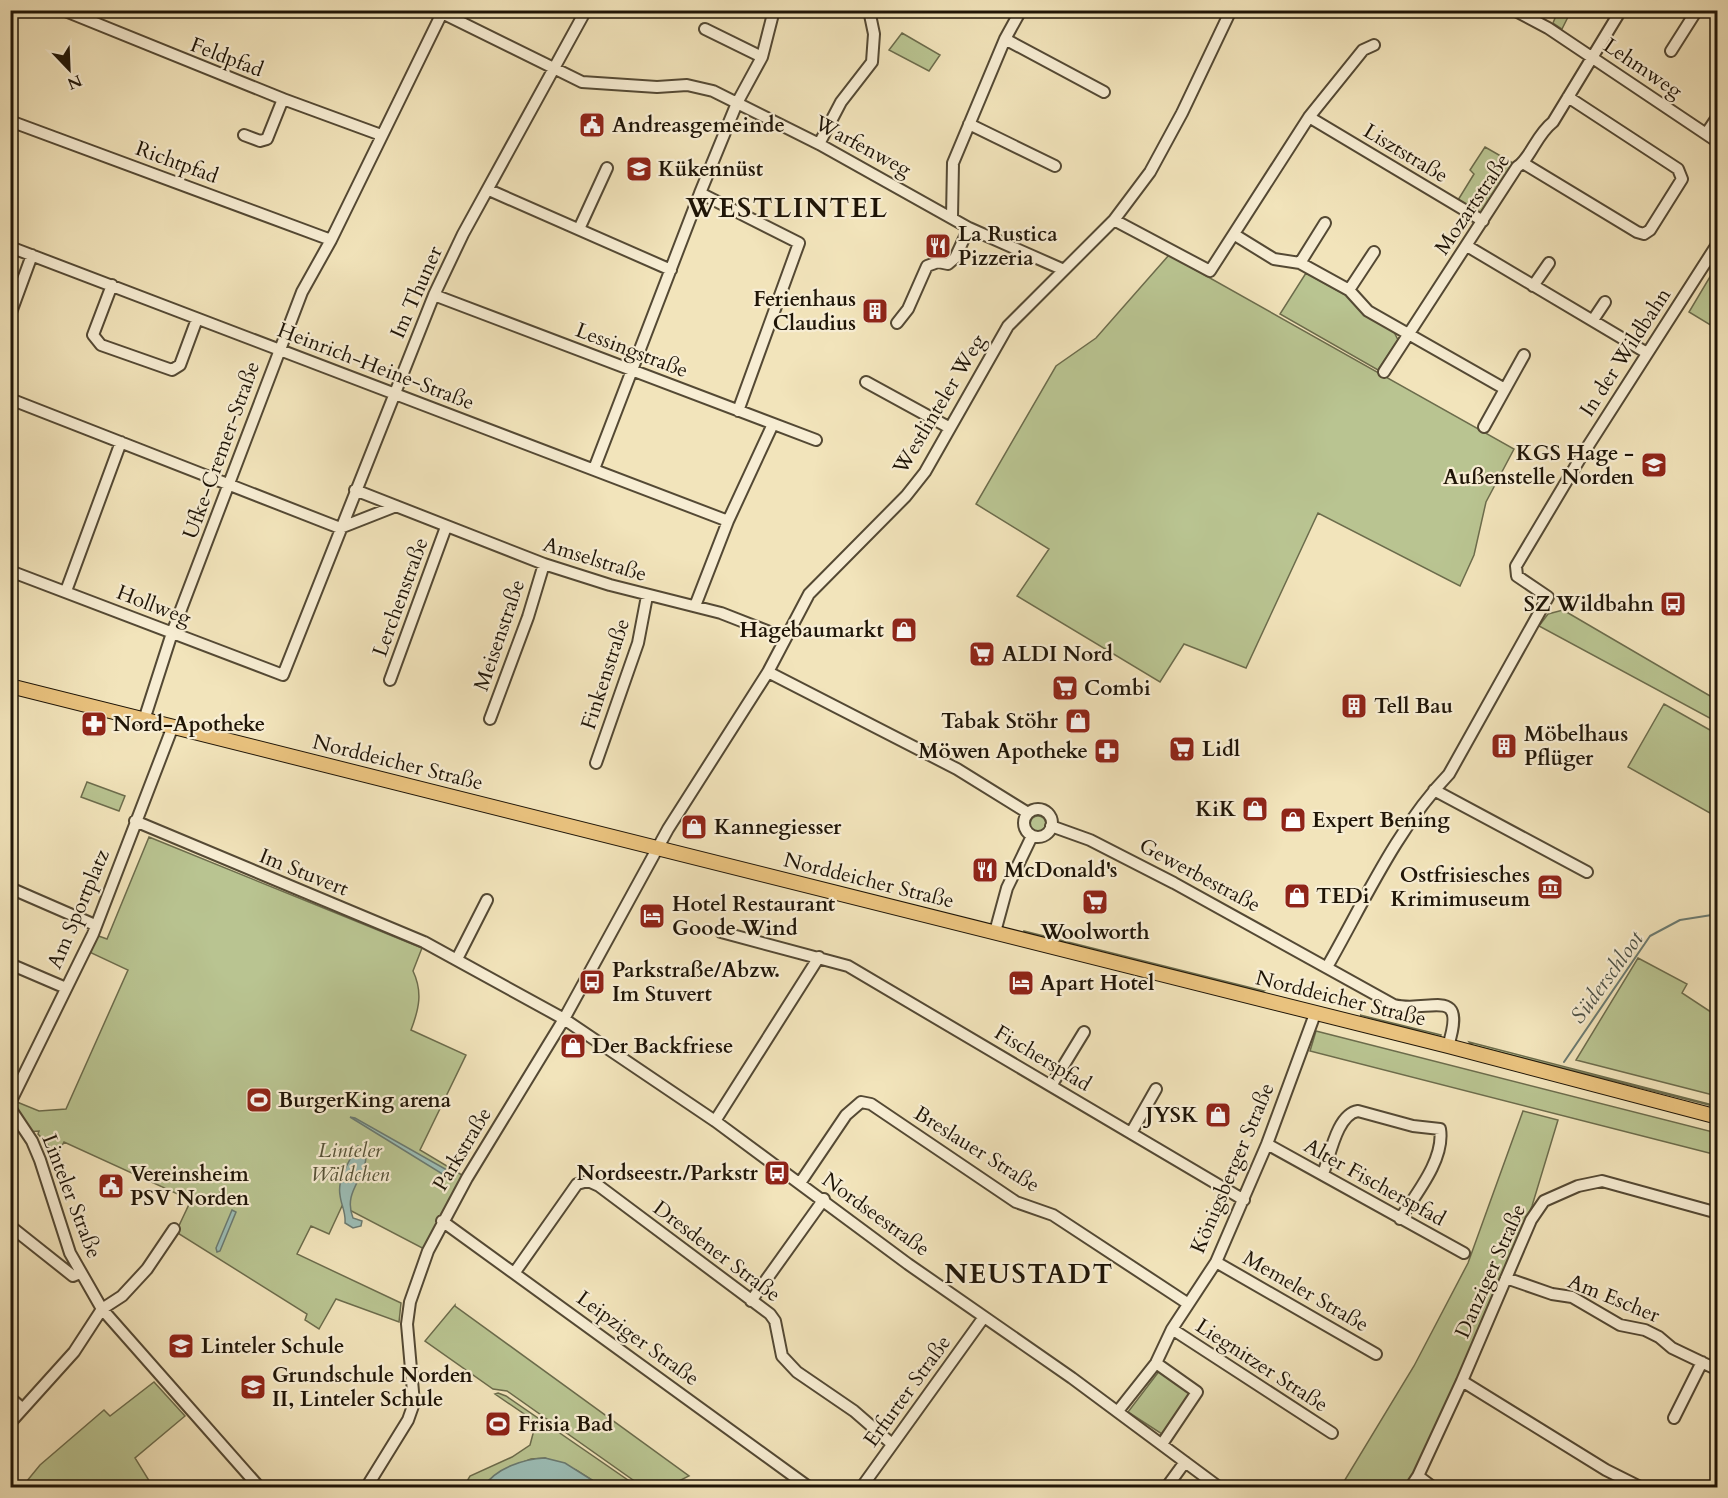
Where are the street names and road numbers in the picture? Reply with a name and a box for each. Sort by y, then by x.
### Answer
street label: Feldpfad [186,30,267,85]
street label: Lehmweg [1597,31,1688,106]
street label: Warfenweg [808,108,917,184]
street label: Lisztstraße [1358,117,1454,190]
street label: Richtpfad [131,134,222,191]
street label: Mozartstraße [1428,148,1517,261]
street label: Im Thuner [383,241,450,343]
street label: In der Wildbahn [1573,282,1678,422]
street label: Heinrich-Heine-Straße [273,316,478,417]
street label: Lessingstraße [571,316,692,385]
street label: Westlinteler Weg [886,329,993,480]
street label: Ufke-Cremer-Straße [176,357,267,543]
street label: Amselstraße [539,530,650,589]
street label: Lerchenstraße [365,534,435,661]
street label: Meisenstraße [467,576,532,695]
street label: Hollweg [112,578,196,633]
street label: Finkenstraße [574,615,637,733]
street label: Norddeicher Straße [310,727,486,798]
street label: Gewerbestraße [1134,831,1265,920]
street label: Im Stuvert [255,841,353,904]
street label: Am Sportplatz [40,844,117,973]
street label: Norddeicher Straße [781,845,957,916]
street label: Norddeicher Straße [1253,963,1429,1034]
street label: Fischerspfad [989,1018,1097,1099]
street label: Königsberger Straße [1183,1078,1281,1258]
street label: Breslauer Straße [908,1099,1045,1200]
street label: Parkstraße [426,1102,499,1197]
street label: Linteler Straße [35,1130,109,1262]
street label: Alter Fischerspfad [1299,1132,1451,1233]
street label: Nordseestraße [816,1165,935,1263]
street label: Dresdener Straße [647,1194,786,1309]
street label: Danziger Straße [1448,1200,1533,1343]
street label: Memeler Straße [1238,1244,1374,1339]
street label: Am Escher [1564,1267,1664,1330]
street label: Leipziger Straße [570,1284,705,1393]
street label: Liegnitzer Straße [1190,1312,1334,1419]
street label: Erfurter Straße [857,1330,958,1453]

